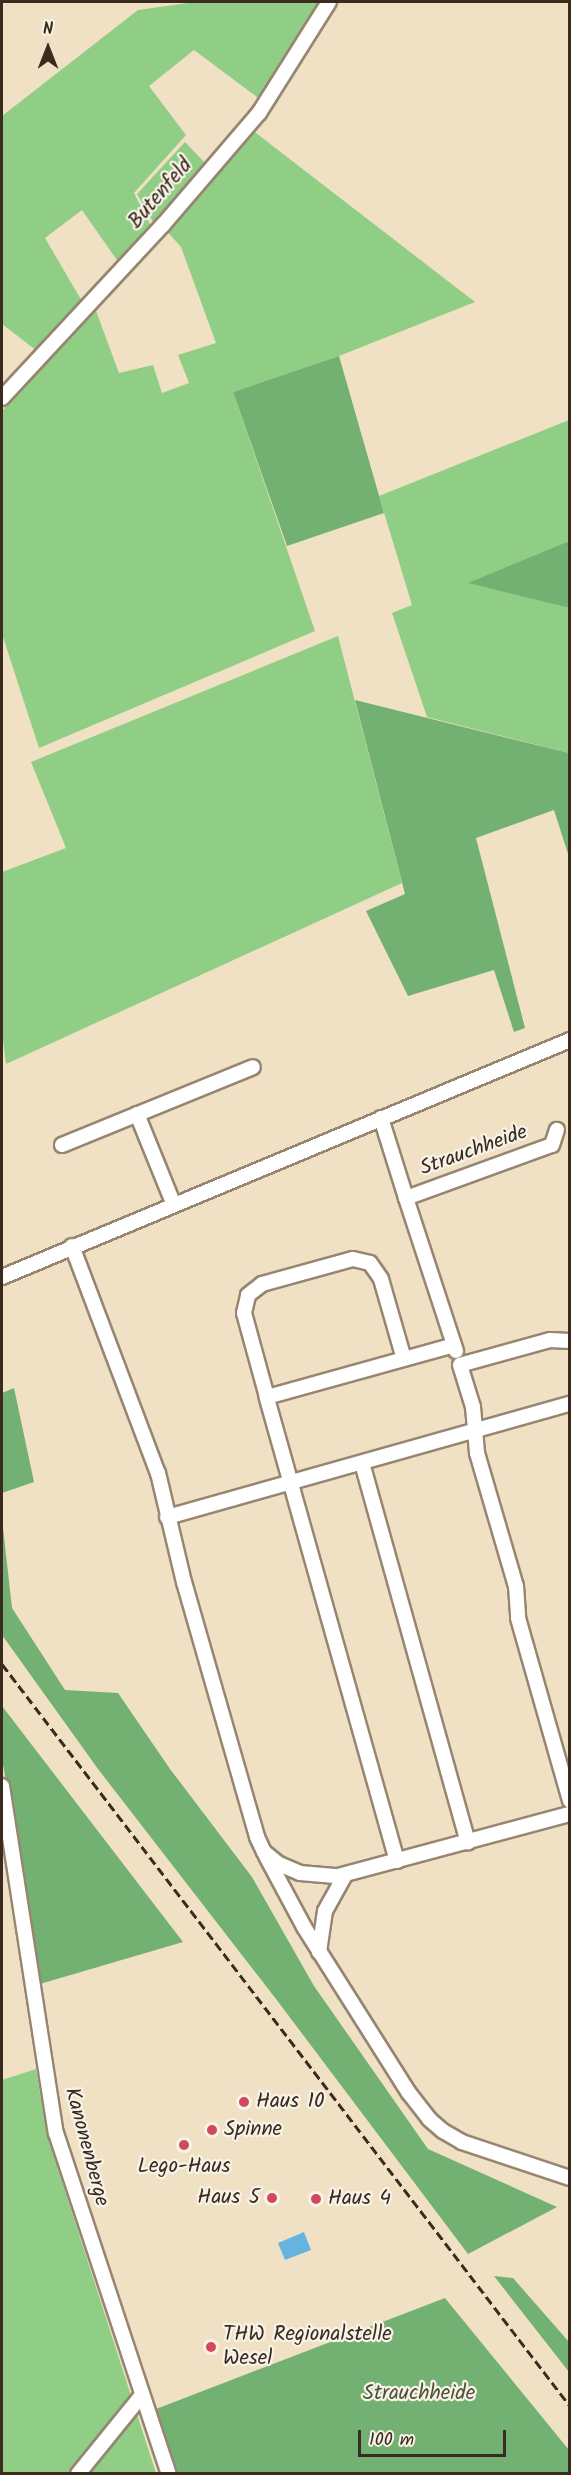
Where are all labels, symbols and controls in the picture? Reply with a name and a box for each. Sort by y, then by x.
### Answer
text: N [43,17,53,42]
north arrow [18,18,78,78]
street label: Butenfeld [124,154,198,234]
street label: Strauchheide [417,1120,531,1182]
street label: Kanonenberge [58,2085,114,2209]
place label: Haus 10 [256,2089,324,2115]
marker: Haus 10 [237,2095,251,2109]
place label: Spinne [224,2117,282,2143]
marker: Spinne [205,2123,219,2137]
marker: Lego-Haus [177,2138,191,2152]
place label: Lego-Haus [137,2154,231,2180]
place label: Haus 5 [197,2185,260,2211]
place label: Haus 4 [328,2186,391,2212]
marker: Haus 5 [265,2191,279,2205]
marker: Haus 4 [309,2192,323,2206]
place label: THW Regionalstelle Wesel [223,2322,392,2372]
marker: THW Regionalstelle Wesel [204,2340,218,2354]
park label: Strauchheide [363,2381,475,2407]
scale bar [361,2418,510,2456]
text: 100 m [369,2426,414,2455]

